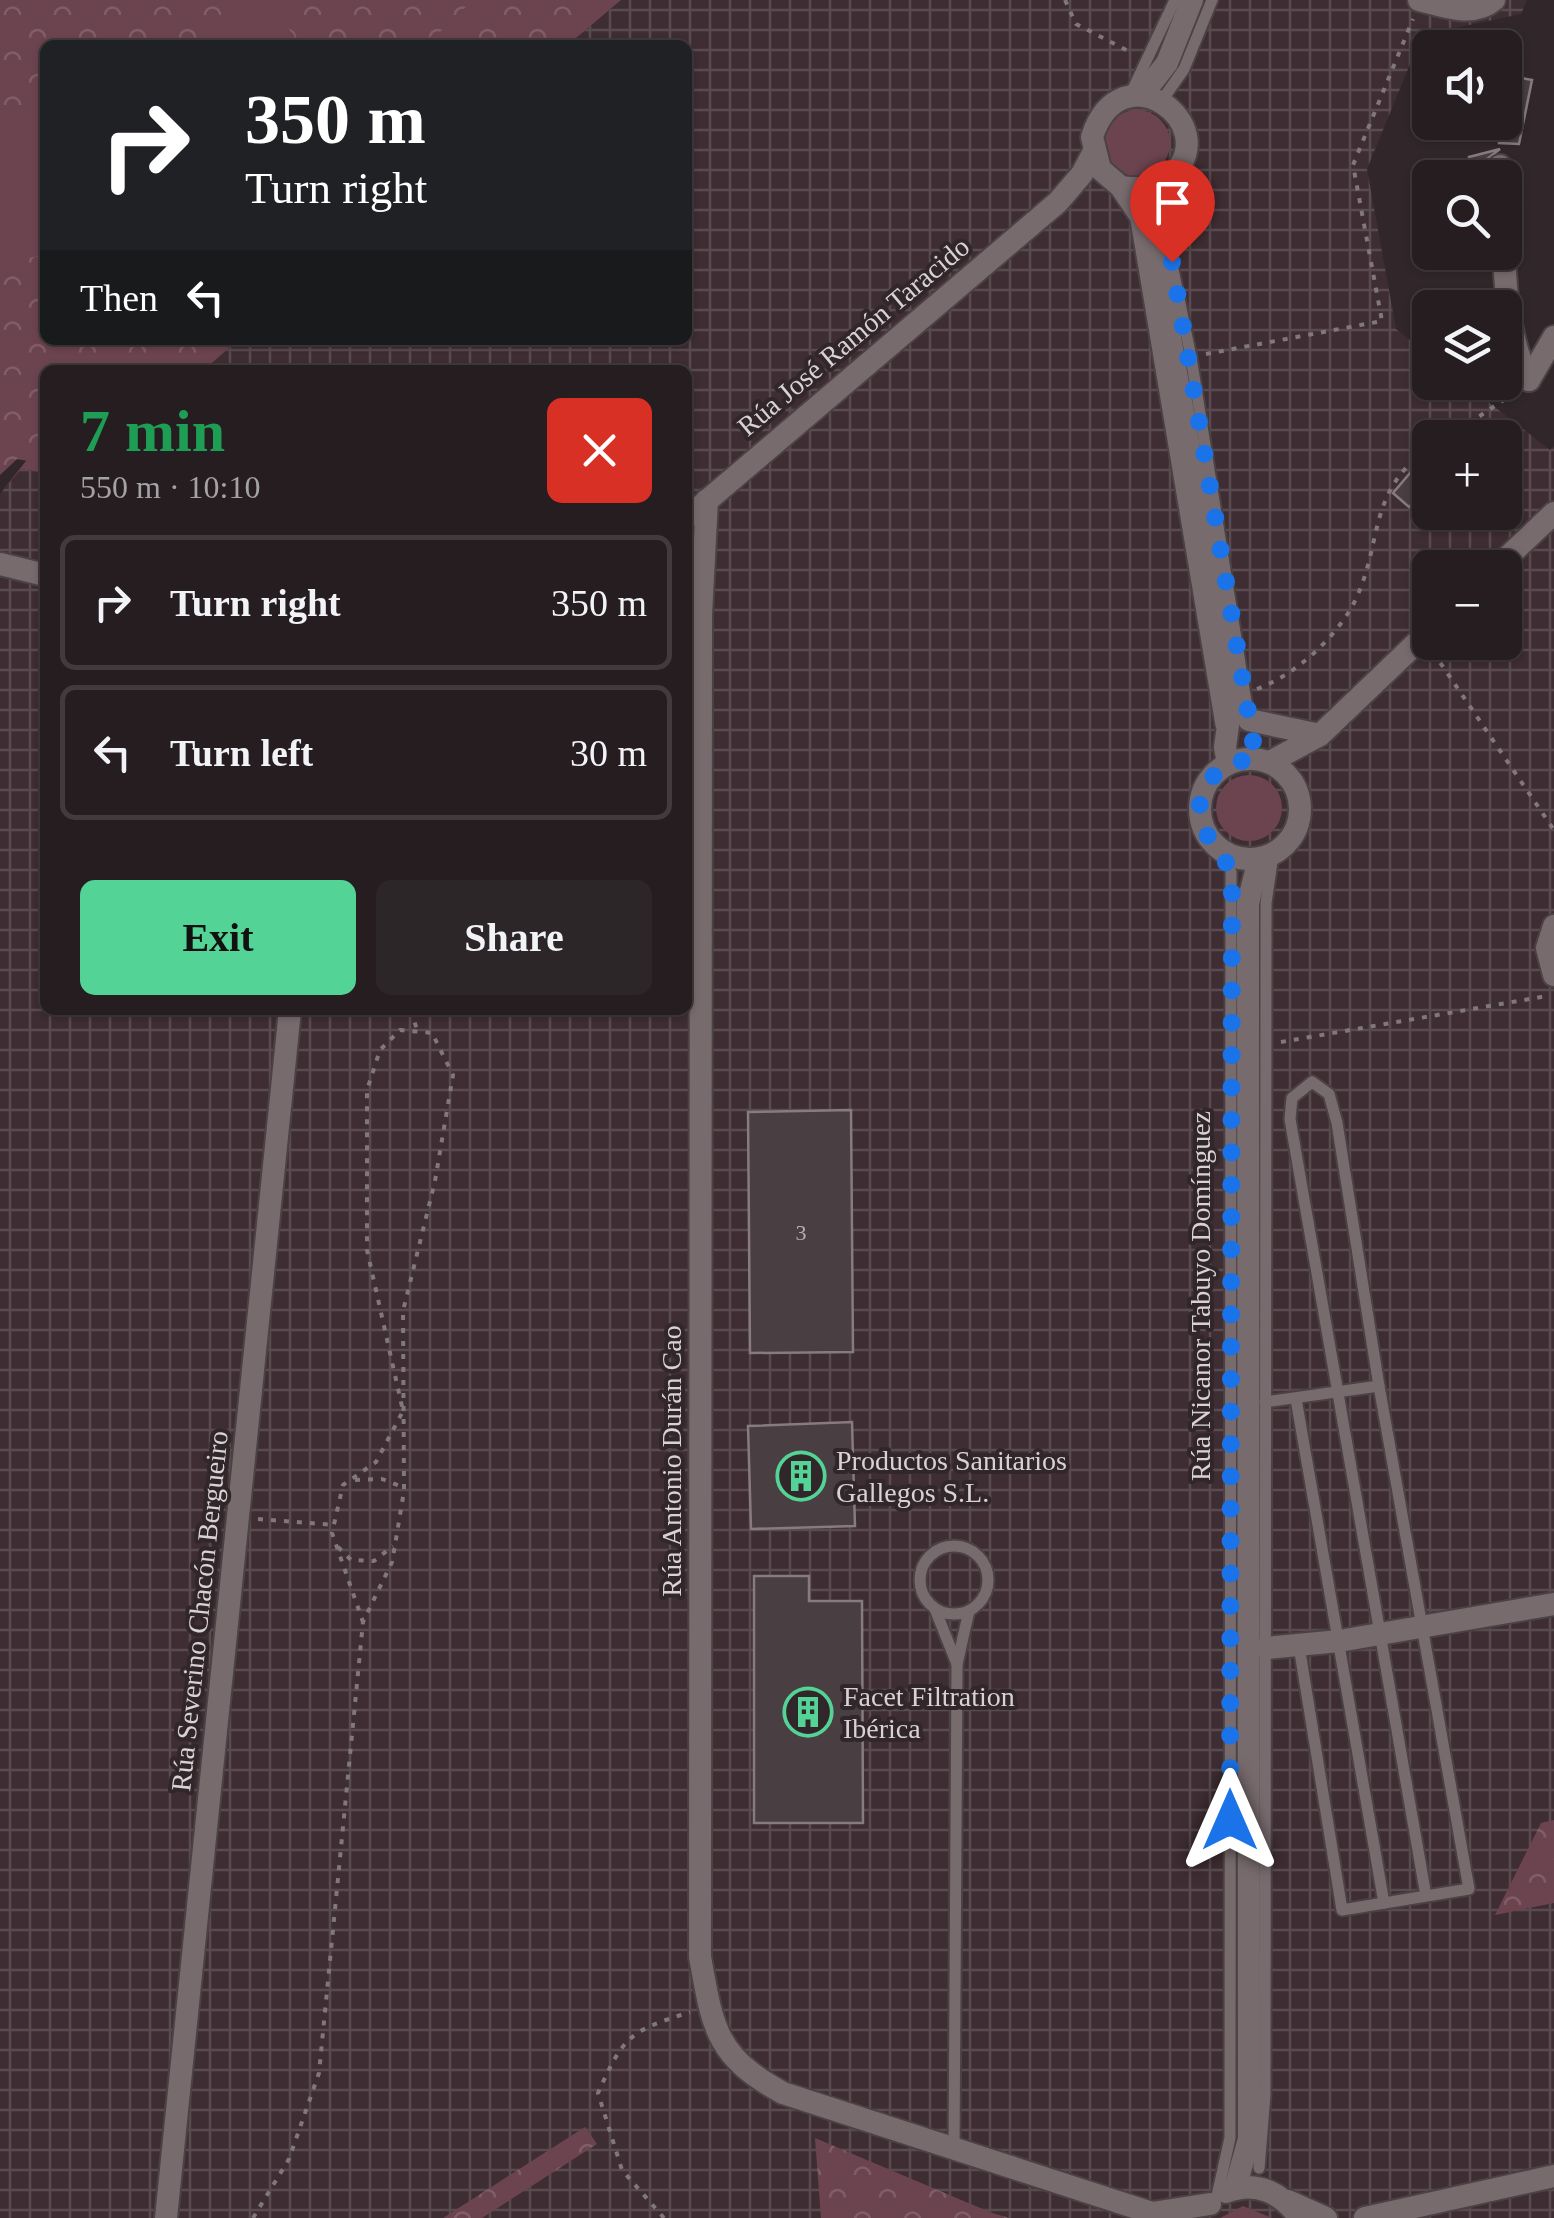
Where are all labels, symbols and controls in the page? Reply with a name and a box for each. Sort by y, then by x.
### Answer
map controls [1412,30,1522,660]
button: sound [1412,30,1522,140]
icon: right [80,80,210,210]
text: 350 m [245,81,426,158]
pin [1130,160,1215,263]
button: search [1412,160,1522,270]
text: Turn right [245,163,427,213]
icon: arrive [1145,175,1200,230]
street label: Rúa José Ramón Taracido [731,231,975,442]
icon: left [178,270,233,325]
text: Then [80,277,158,319]
button: layers [1412,290,1522,400]
text: 7 min [80,398,225,464]
button: close [547,398,652,503]
button: + [1412,420,1522,530]
text: 550 m · 10:10 [80,469,260,505]
button: − [1412,550,1522,660]
icon: right [85,575,140,630]
text: Turn right [170,582,341,624]
text: 350 m [551,582,647,624]
icon: left [85,725,140,780]
text: Turn left [170,732,313,774]
text: 30 m [570,732,647,774]
button: Exit [80,880,356,995]
button: Share [376,880,652,995]
street label: Rúa Nicanor Tabuyo Domínguez [1185,1111,1216,1481]
house number: 3 [796,1220,807,1245]
street label: Rúa Antonio Durán Cao [656,1325,687,1597]
street label: Rúa Severino Chacón Bergueiro [165,1429,234,1793]
place label: Productos Sanitarios Gallegos S.L. [836,1445,1067,1508]
building icon: Productos Sanitarios Gallegos S.L. [775,1450,827,1502]
place label: Facet Filtration Ibérica [843,1681,1015,1744]
building icon: Facet Filtration Ibérica [782,1686,834,1738]
position arrow [1178,1768,1282,1872]

